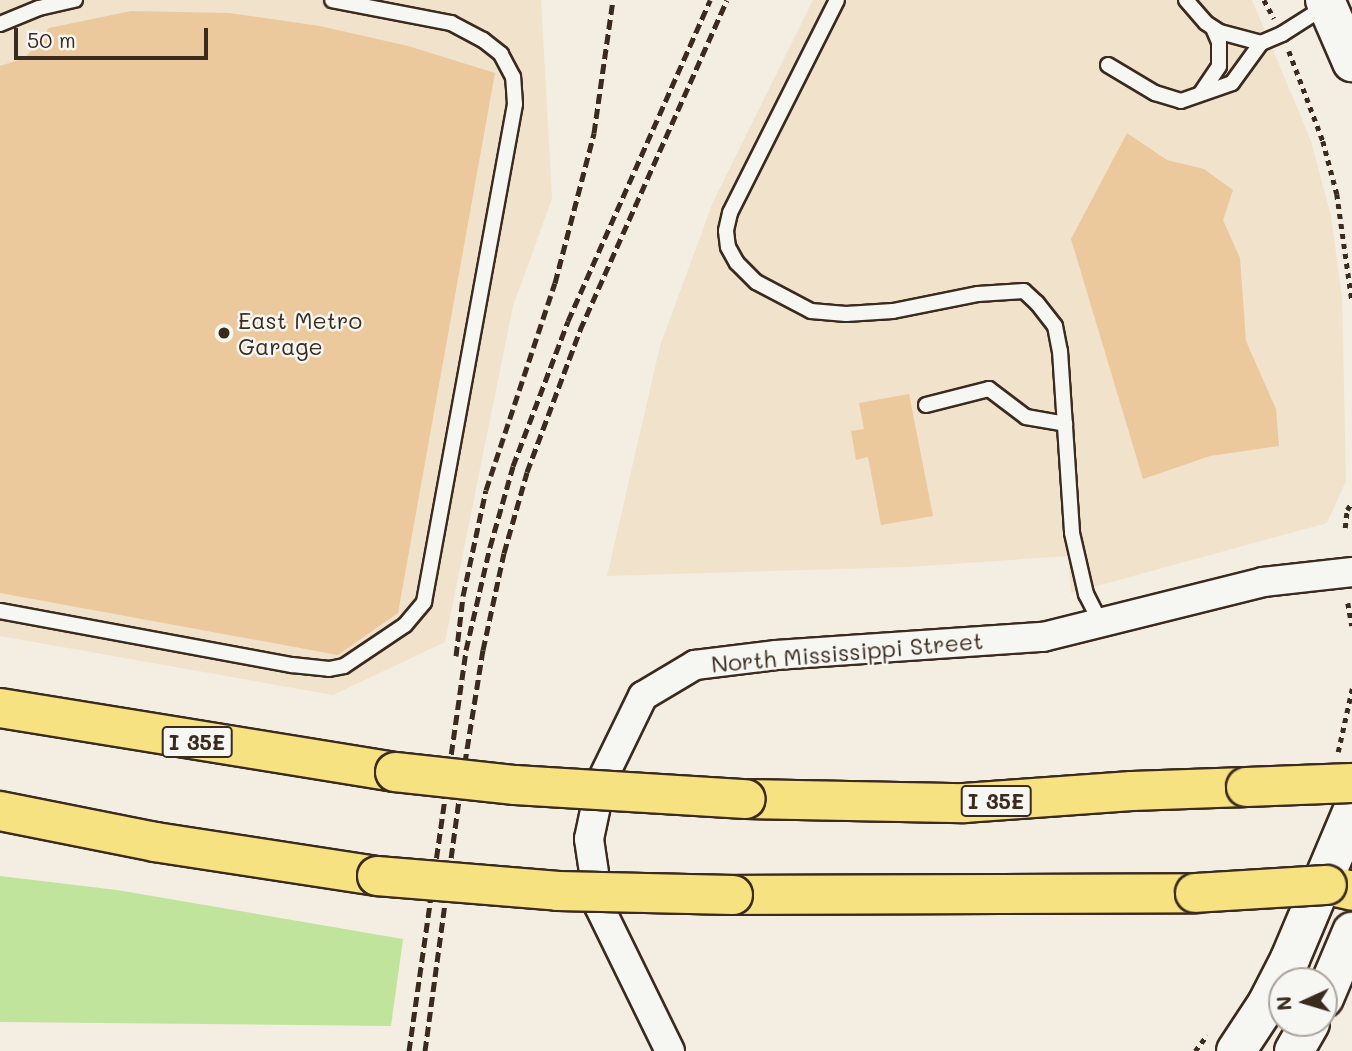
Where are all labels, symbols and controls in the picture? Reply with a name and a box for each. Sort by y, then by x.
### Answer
scale bar [18,14,212,58]
text: 50 m [27,26,76,53]
place label: East Metro Garage [238,306,362,360]
marker: East Metro Garage [216,325,232,341]
street label: North Mississippi Street [710,626,984,678]
road number: I 35E [160,724,234,760]
road number: I 35E [959,784,1033,818]
north arrow [1268,967,1338,1037]
text: N [1271,995,1297,1011]

